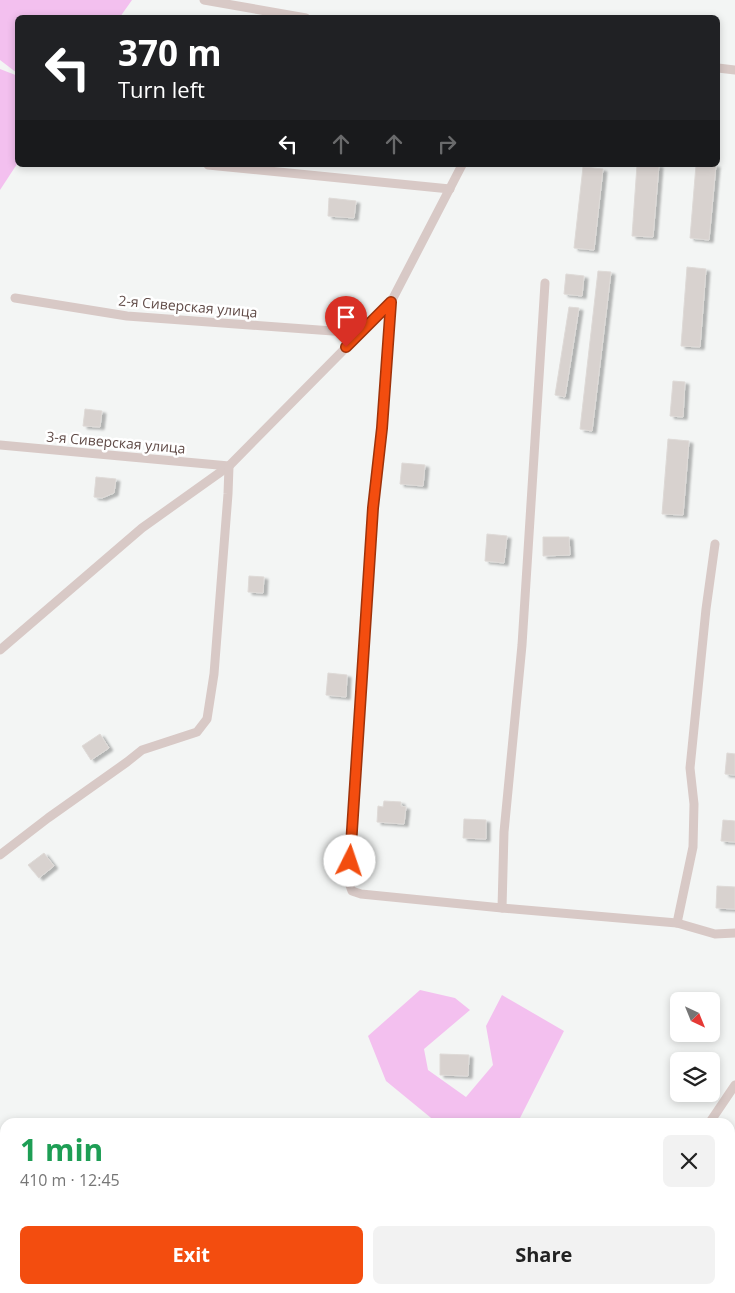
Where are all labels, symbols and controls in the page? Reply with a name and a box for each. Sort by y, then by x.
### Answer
text: 370 m [118,29,222,76]
icon: left [35,35,100,100]
text: Turn left [118,74,205,104]
icon: left [274,130,302,158]
icon: ahead [327,130,355,158]
icon: ahead [380,130,408,158]
icon: right [433,130,461,158]
street label: 2-я Сиверская улица [118,290,258,322]
pin [325,296,367,347]
icon: arrive [332,303,360,331]
street label: 3-я Сиверская улица [46,426,186,458]
position arrow [323,834,375,886]
north arrow [670,992,720,1042]
map controls [670,992,720,1102]
button: layers [670,1052,720,1102]
text: 1 min [20,1129,103,1170]
button: close [663,1135,715,1187]
text: 410 m · 12:45 [20,1169,120,1191]
button: Exit [20,1226,363,1284]
button: Share [373,1226,715,1284]

